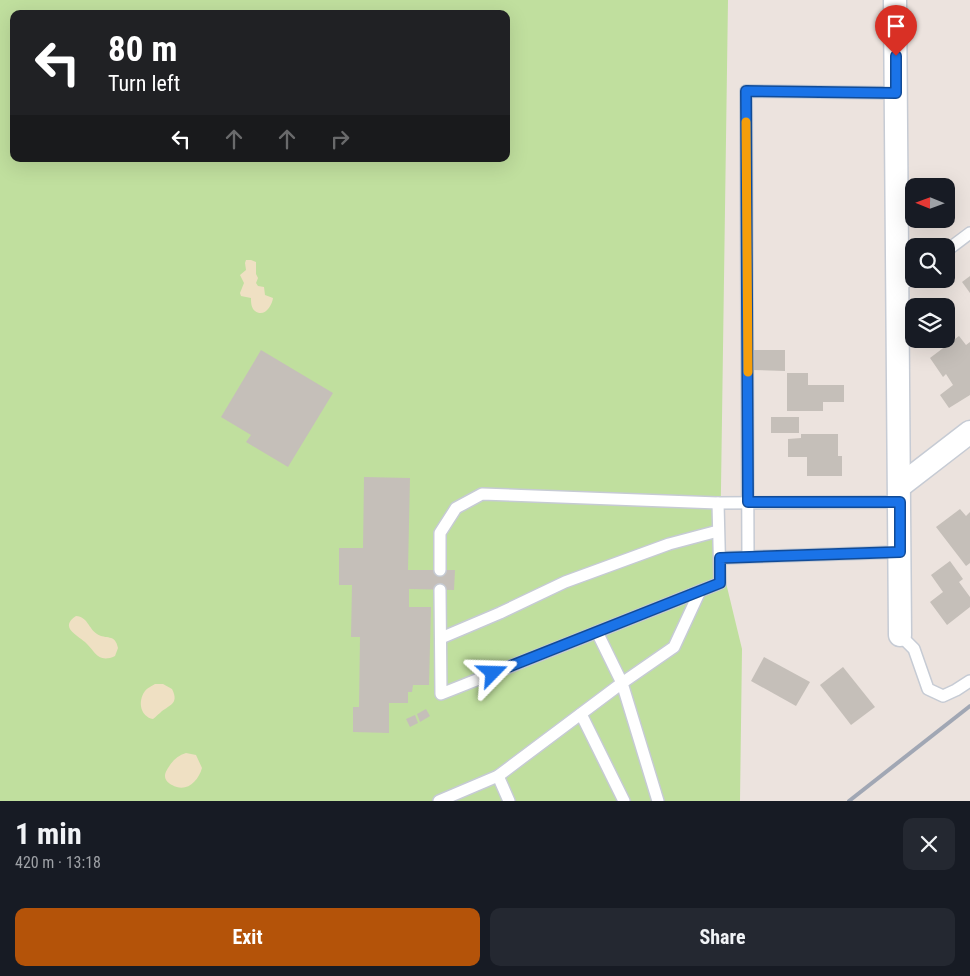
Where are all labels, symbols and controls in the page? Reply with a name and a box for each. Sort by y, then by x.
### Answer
pin [875,5,917,56]
icon: arrive [882,12,910,40]
text: 80 m [108,29,177,70]
icon: left [25,30,90,95]
text: Turn left [108,71,180,96]
icon: left [167,125,195,153]
icon: ahead [220,125,248,153]
icon: ahead [273,125,301,153]
icon: right [326,125,354,153]
north arrow [905,178,955,228]
map controls [905,178,955,348]
button: search [905,238,955,288]
button: layers [905,298,955,348]
position arrow [466,646,518,698]
text: 1 min [15,816,82,851]
button: close [903,818,955,870]
text: 420 m · 13:18 [15,853,101,872]
button: Exit [15,908,480,966]
button: Share [490,908,955,966]

